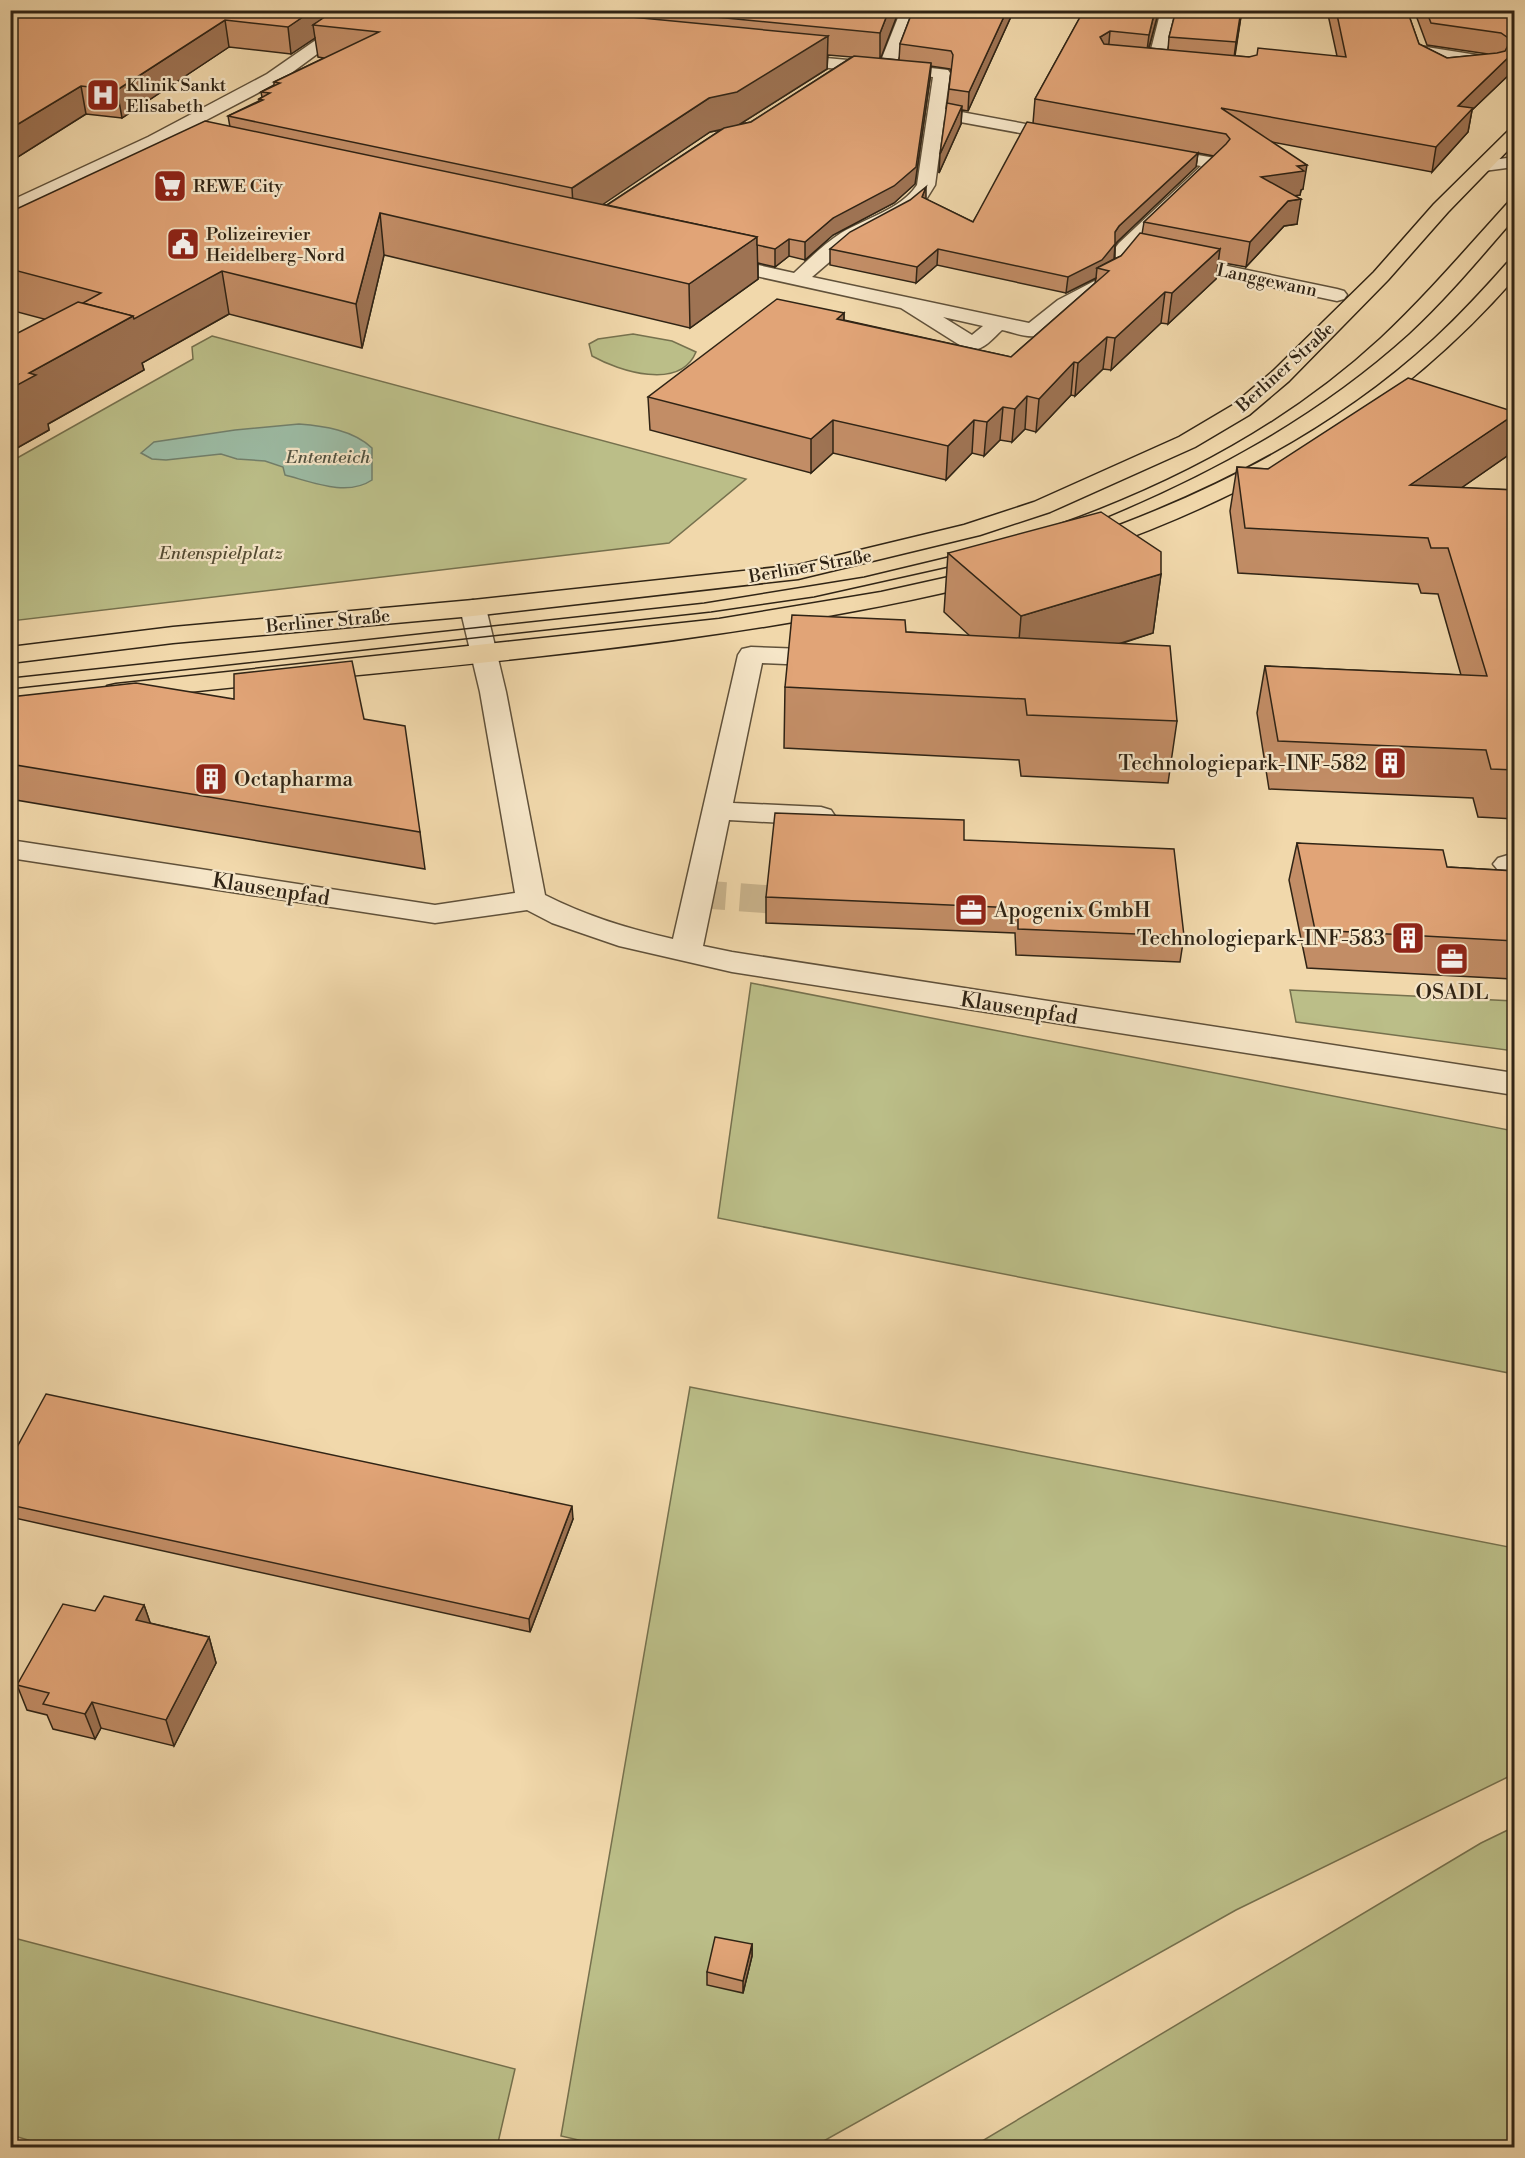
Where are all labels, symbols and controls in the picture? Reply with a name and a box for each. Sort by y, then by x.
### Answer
place label: Klinik Sankt Elisabeth [126,74,227,118]
hospital icon: Klinik Sankt Elisabeth [85,77,121,113]
supermarket icon: REWE City [152,168,188,204]
place label: REWE City [193,175,283,198]
place label: Polizeirevier Heidelberg-Nord [206,223,345,267]
public building icon: Polizeirevier Heidelberg-Nord [165,226,201,262]
street label: Langgewann [1214,259,1320,302]
street label: Berliner Straße [1231,317,1339,418]
water label: Ententeich [285,446,371,469]
park label: Entenspielplatz [158,542,283,565]
street label: Berliner Straße [746,544,873,589]
street label: Berliner Straße [264,605,391,638]
building icon: Technologiepark-INF-582 [1372,745,1408,781]
place label: Technologiepark-INF-582 [1118,751,1367,777]
building icon: Octapharma [193,761,229,797]
place label: Octapharma [234,767,354,793]
street label: Klausenpfad [210,868,331,912]
office icon: Apogenix GmbH [953,892,989,928]
place label: Apogenix GmbH [993,898,1151,924]
building icon: Technologiepark-INF-583 [1390,920,1426,956]
place label: Technologiepark-INF-583 [1137,926,1385,952]
office icon: OSADL [1434,941,1470,977]
place label: OSADL [1416,980,1488,1006]
street label: Klausenpfad [958,987,1079,1031]

